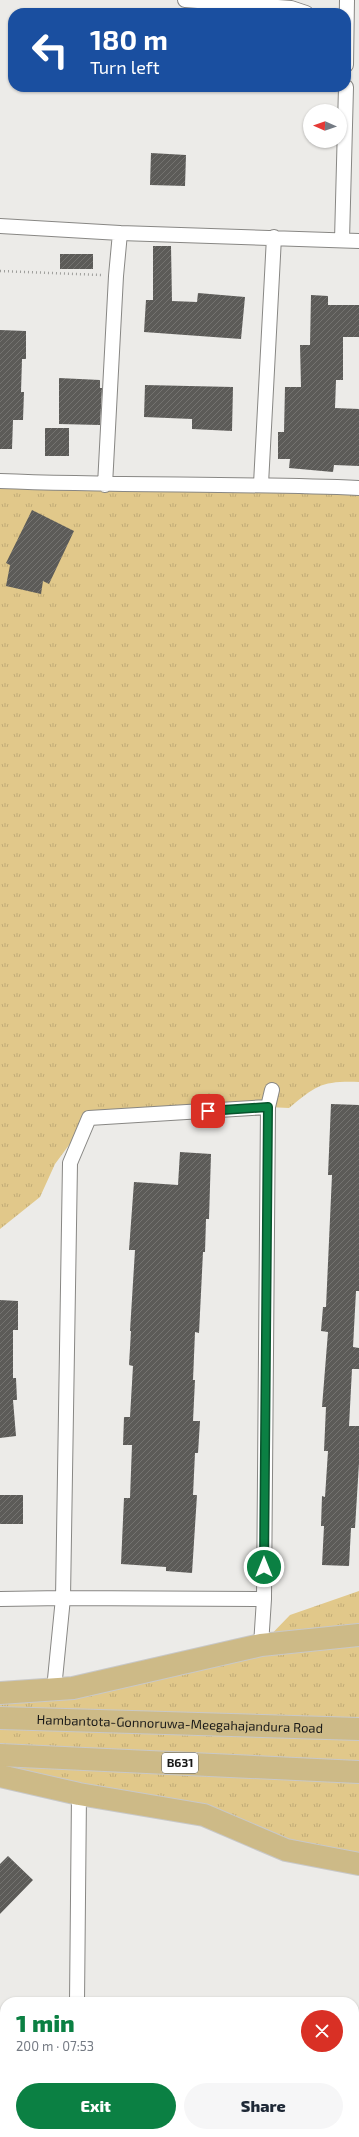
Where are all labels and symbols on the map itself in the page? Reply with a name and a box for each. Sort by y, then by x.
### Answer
north arrow [303,104,347,148]
pin [191,1094,225,1128]
position arrow [243,1546,285,1588]
street label: Hambantota-Gonnoruwa-Meegahajandura Road [36,1711,323,1736]
road number: B631 [162,1753,198,1773]

